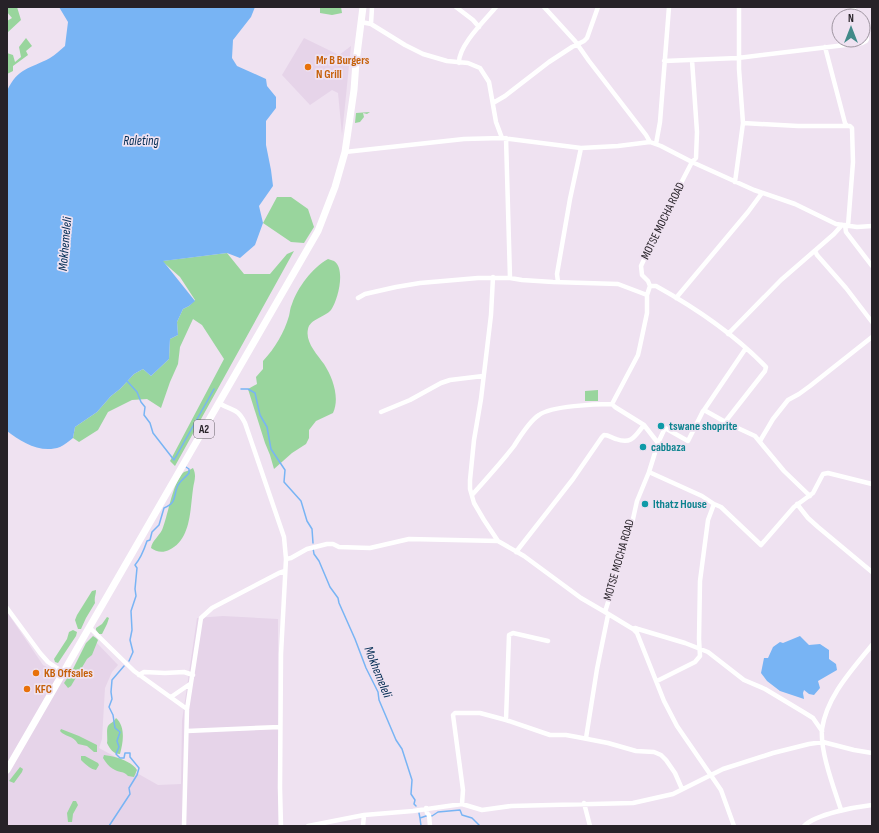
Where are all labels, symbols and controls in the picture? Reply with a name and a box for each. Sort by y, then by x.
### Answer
north arrow [831,8,871,48]
text: N [848,12,854,25]
place label: Mr B Burgers N Grill [316,53,370,82]
marker: Mr B Burgers N Grill [303,62,313,72]
water label: Raleting [123,133,159,149]
street label: MOTSE MOCHA ROAD [638,180,688,262]
water label: Mokhemeleli [55,216,75,272]
place label: tswane shoprite [669,419,737,434]
road number: A2 [194,420,214,438]
marker: tswane shoprite [656,421,666,431]
place label: cabbaza [651,440,686,455]
marker: cabbaza [638,442,648,452]
place label: Ithatz House [653,497,707,512]
marker: Ithatz House [640,499,650,509]
street label: MOTSE MOCHA ROAD [600,517,638,602]
water label: Mokhemeleli [360,644,396,701]
place label: KB Offsales [44,666,93,681]
marker: KB Offsales [31,668,41,678]
place label: KFC [35,682,52,697]
marker: KFC [22,684,32,694]

